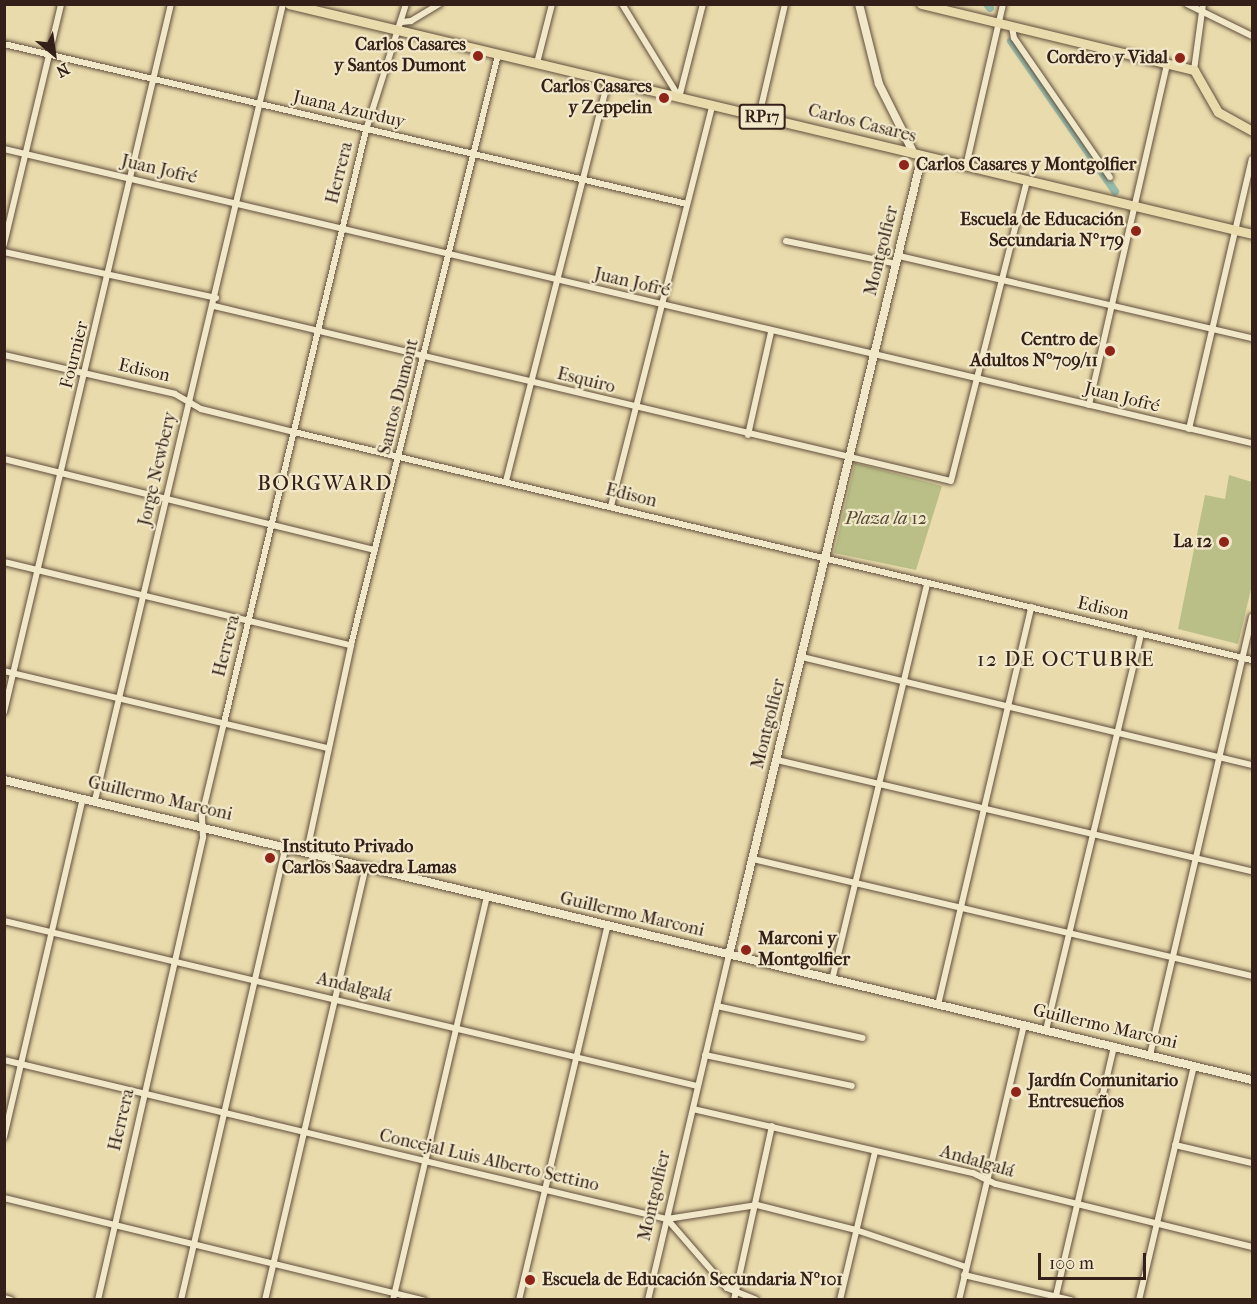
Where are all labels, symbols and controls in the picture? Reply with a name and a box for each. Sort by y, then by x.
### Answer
north arrow [24,24,84,84]
place label: Carlos Casares y Santos Dumont [334,35,466,78]
place label: Cordero y Vidal [1047,47,1168,69]
marker: Carlos Casares y Santos Dumont [471,49,485,63]
marker: Cordero y Vidal [1173,51,1187,65]
text: N [53,59,73,81]
place label: Carlos Casares y Zeppelin [541,77,652,119]
street label: Juana Azurduy [291,87,407,133]
marker: Carlos Casares y Zeppelin [657,91,671,105]
street label: Carlos Casares [806,100,918,148]
road number: RP17 [738,104,786,130]
street label: Herrera [322,140,358,206]
street label: Juan Jofré [119,151,199,189]
place label: Carlos Casares y Montgolfier [916,154,1136,176]
marker: Carlos Casares y Montgolfier [897,158,911,172]
street label: Montgolfier [860,204,904,298]
place label: Escuela de Educación Secundaria Nº179 [960,210,1124,252]
marker: Escuela de Educación Secundaria Nº179 [1129,224,1143,238]
street label: Juan Jofré [592,264,672,302]
street label: Fournier [56,319,94,391]
place label: Centro de Adultos Nº709/11 [970,330,1098,372]
street label: Santos Dumont [374,337,424,457]
marker: Centro de Adultos Nº709/11 [1103,344,1117,358]
street label: Edison [116,355,172,387]
street label: Esquiro [555,363,617,399]
street label: Juan Jofré [1082,378,1162,418]
street label: Jorge Newbery [134,410,182,528]
district label: BORGWARD [257,470,393,496]
street label: Edison [603,479,659,513]
park label: Plaza la 12 [845,508,927,530]
place label: La 12 [1173,531,1212,553]
marker: La 12 [1217,535,1231,549]
street label: Edison [1075,593,1131,625]
street label: Herrera [209,613,245,679]
district label: 12 DE OCTUBRE [977,646,1155,672]
street label: Montgolfier [747,677,791,771]
street label: Guillermo Marconi [86,772,234,826]
place label: Instituto Privado Carlos Saavedra Lamas [282,837,456,880]
marker: Instituto Privado Carlos Saavedra Lamas [263,851,277,865]
street label: Guillermo Marconi [558,888,706,942]
place label: Marconi y Montgolfier [758,929,850,972]
marker: Marconi y Montgolfier [739,943,753,957]
street label: Andalgalá [314,968,394,1008]
street label: Guillermo Marconi [1031,1000,1179,1054]
place label: Jardín Comunitario Entresueños [1028,1071,1178,1114]
marker: Jardín Comunitario Entresueños [1009,1085,1023,1099]
street label: Herrera [104,1087,140,1153]
street label: Concejal Luis Alberto Settino [377,1125,601,1197]
street label: Andalgalá [937,1141,1017,1183]
street label: Montgolfier [634,1149,676,1243]
scale bar [1041,1241,1149,1279]
text: 100 m [1049,1253,1094,1274]
place label: Escuela de Educación Secundaria Nº101 [542,1269,843,1291]
marker: Escuela de Educación Secundaria Nº101 [523,1273,537,1287]

